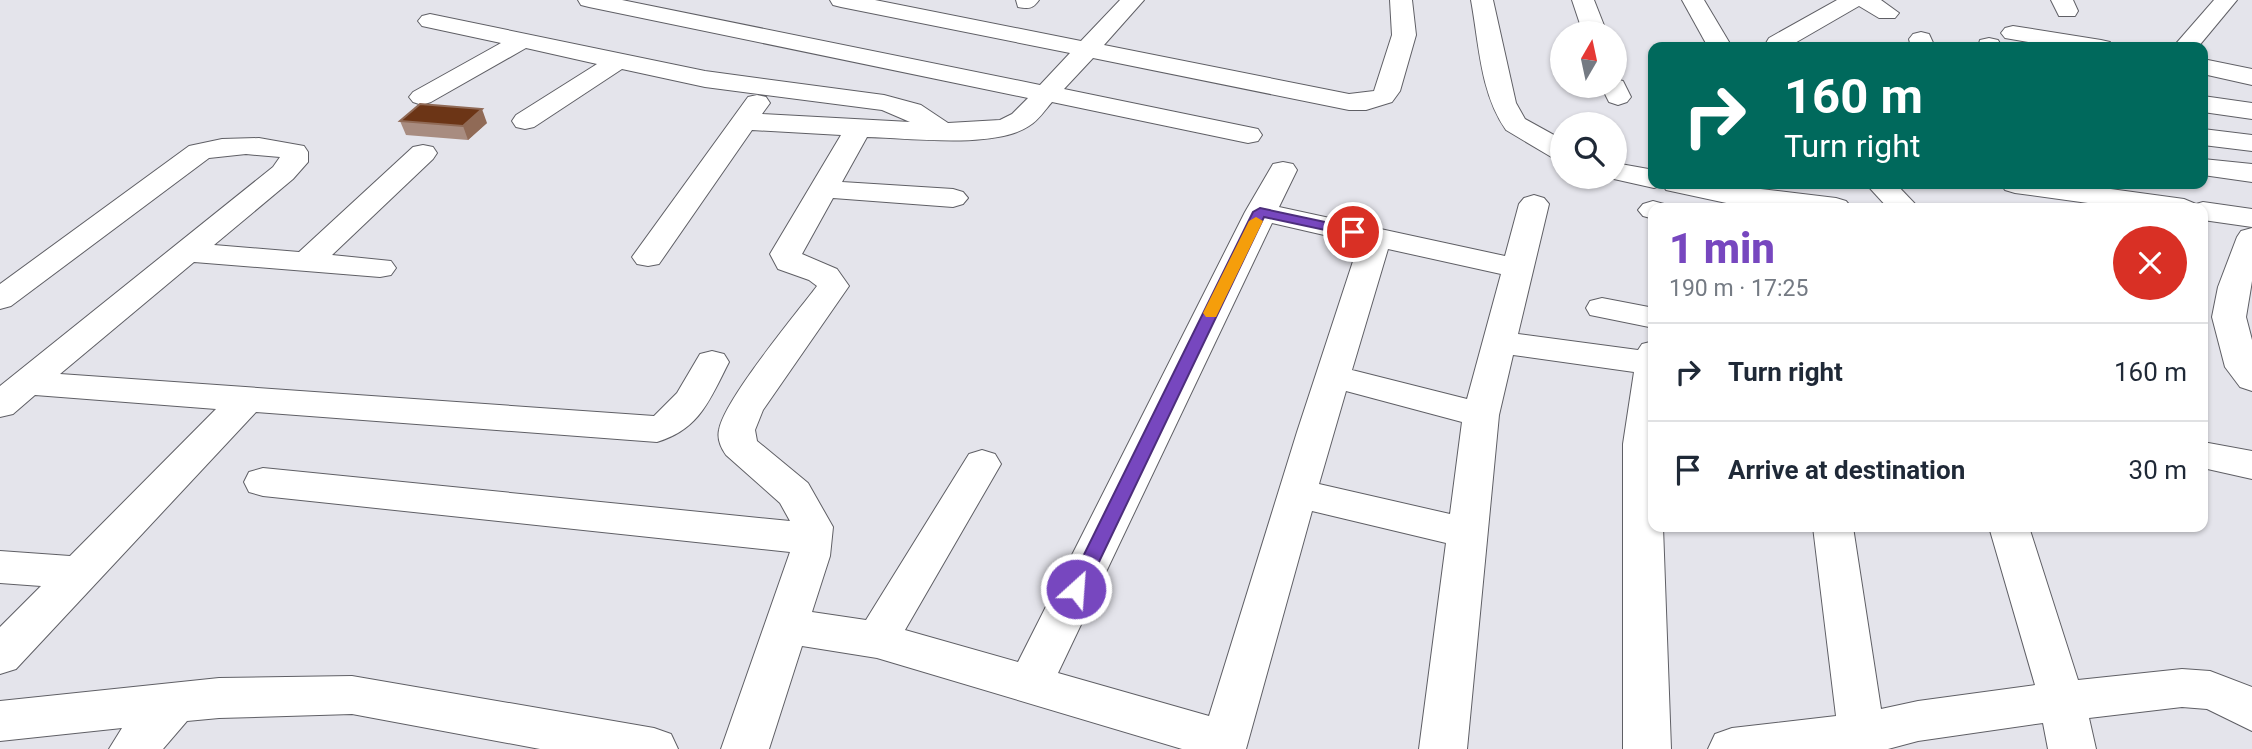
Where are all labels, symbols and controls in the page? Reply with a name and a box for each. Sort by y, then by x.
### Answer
north arrow [1550,21,1628,98]
map controls [1550,21,1627,189]
text: 160 m [1784,68,1923,125]
icon: right [1669,70,1760,161]
button: search [1550,112,1627,189]
text: Turn right [1784,127,1920,165]
pin [1323,202,1383,262]
icon: arrive [1334,213,1372,251]
text: 1 min [1669,224,1775,273]
button: close [2113,226,2187,300]
text: 190 m · 17:25 [1669,275,1808,302]
icon: right [1669,353,1707,391]
text: Turn right [1728,357,1843,387]
text: 160 m [2114,357,2187,387]
icon: arrive [1669,451,1707,489]
text: Arrive at destination [1728,455,1965,485]
text: 30 m [2129,455,2187,485]
position arrow [1039,552,1113,626]

